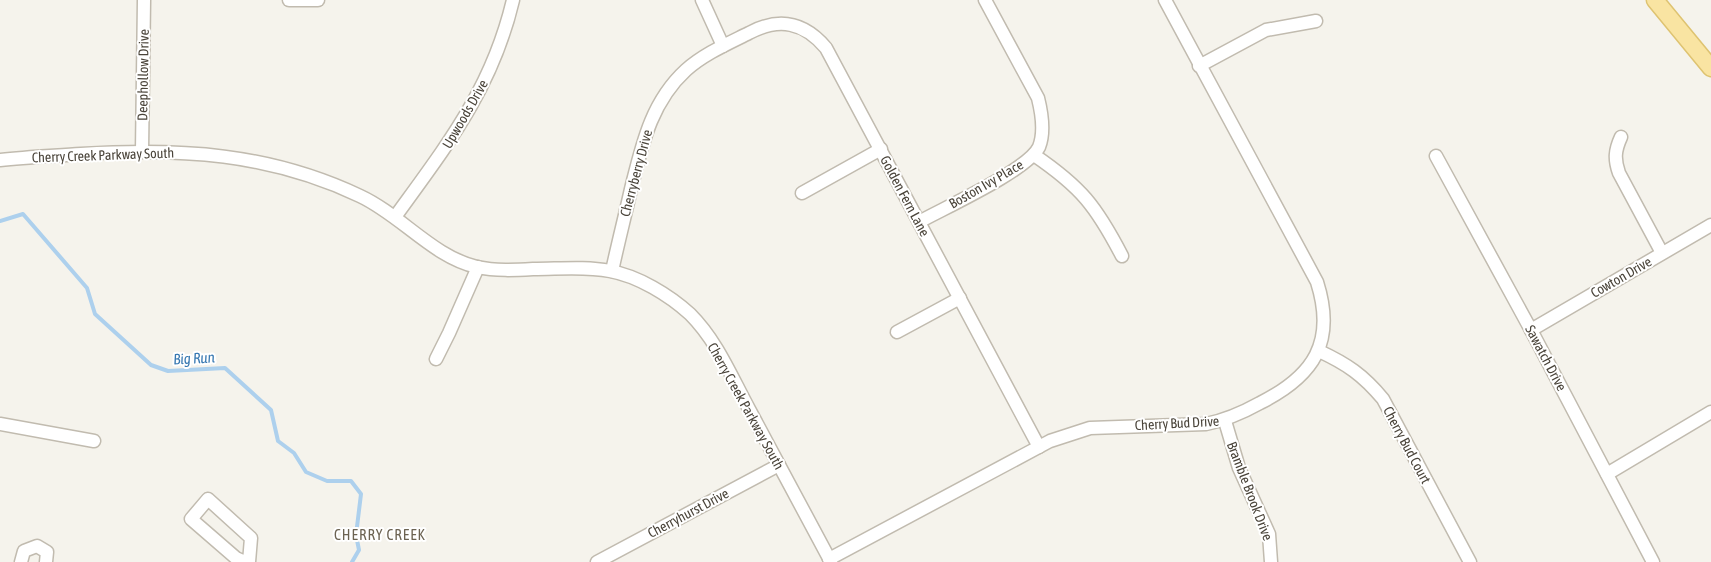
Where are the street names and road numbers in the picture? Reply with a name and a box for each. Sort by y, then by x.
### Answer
street label: Deephollow Drive [134,29,152,121]
street label: Upwoods Drive [439,77,491,151]
street label: Cherryberry Drive [617,128,655,218]
street label: Cherry Creek Parkway South [32,145,174,165]
street label: Golden Fern Lane [877,153,933,239]
street label: Boston Ivy Place [946,156,1026,212]
street label: Cowton Drive [1588,253,1654,301]
street label: Sawatch Drive [1522,322,1570,394]
street label: Cherry Creek Parkway South [704,340,788,472]
street label: Cherry Bud Court [1380,404,1434,486]
street label: Cherry Bud Drive [1134,413,1220,433]
street label: Bramble Brook Drive [1224,439,1276,543]
street label: Cherryhurst Drive [645,485,731,541]

